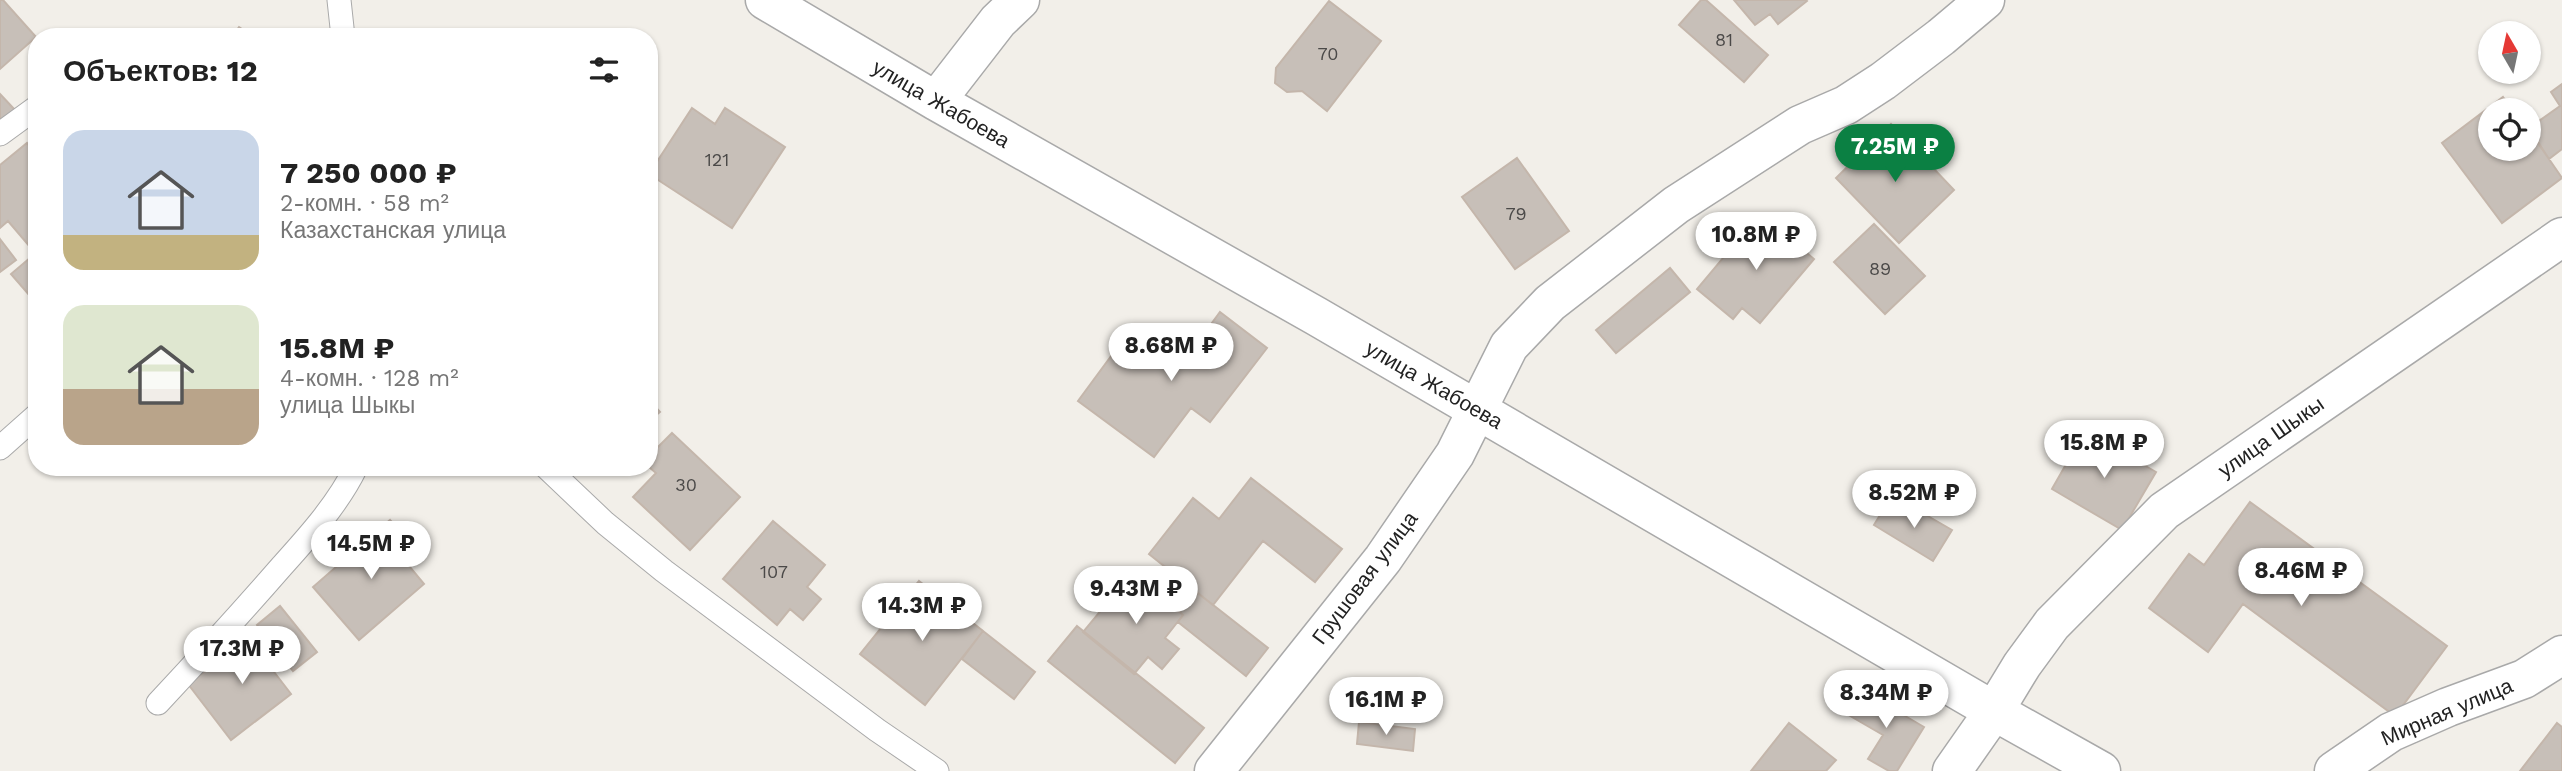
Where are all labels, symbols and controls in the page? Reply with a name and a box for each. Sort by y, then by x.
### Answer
north arrow [2478,21,2541,84]
map controls [2478,21,2541,161]
house number: 81 [1715,29,1733,50]
house number: 70 [1318,43,1338,64]
icon: filters [585,51,623,89]
text: Объектов: 12 [63,53,258,88]
street label: улица Жабоева [868,54,1015,153]
button: locate [2478,98,2541,161]
pin: 7.25M ₽ [1830,124,1960,184]
text: 7.25M ₽ [1851,133,1939,160]
house number: 121 [705,149,729,170]
text: 7 250 000 ₽ [280,155,457,190]
icon: home [119,158,203,242]
text: 2-комн. · 58 m² [280,190,449,217]
house number: 79 [1505,203,1527,224]
pin: 10.8M ₽ [1691,212,1821,272]
text: Казахстанская улица [280,217,506,244]
text: 10.8M ₽ [1712,221,1800,248]
house number: 89 [1869,258,1891,279]
pin: 8.68M ₽ [1106,324,1236,383]
text: 15.8M ₽ [280,330,394,365]
text: 8.68M ₽ [1125,332,1217,359]
icon: home [119,333,203,417]
street label: улица Жабоева [1361,335,1508,434]
text: 4-комн. · 128 m² [280,365,459,392]
street label: улица Шыкы [2213,391,2328,482]
text: улица Шыкы [280,392,415,419]
pin: 15.8M ₽ [2039,420,2169,480]
text: 15.8M ₽ [2060,429,2148,456]
pin: 8.52M ₽ [1849,470,1979,530]
house number: 30 [675,474,697,495]
text: 8.52M ₽ [1868,479,1960,506]
street label: Грушовая улица [1307,506,1423,649]
pin: 14.5M ₽ [306,522,436,581]
text: 14.5M ₽ [327,530,415,557]
pin: 8.46M ₽ [2236,548,2366,608]
text: 8.46M ₽ [2254,557,2348,584]
house number: 107 [760,561,788,582]
pin: 9.43M ₽ [1071,566,1201,626]
text: 9.43M ₽ [1090,575,1182,602]
pin: 14.3M ₽ [857,584,987,643]
text: 14.3M ₽ [878,592,966,619]
pin: 17.3M ₽ [177,626,307,686]
text: 17.3M ₽ [200,635,284,662]
pin: 8.34M ₽ [1821,670,1951,730]
street label: Мирная улица [2377,672,2517,750]
pin: 16.1M ₽ [1321,678,1451,737]
text: 8.34M ₽ [1840,679,1932,706]
text: 16.1M ₽ [1345,686,1427,713]

